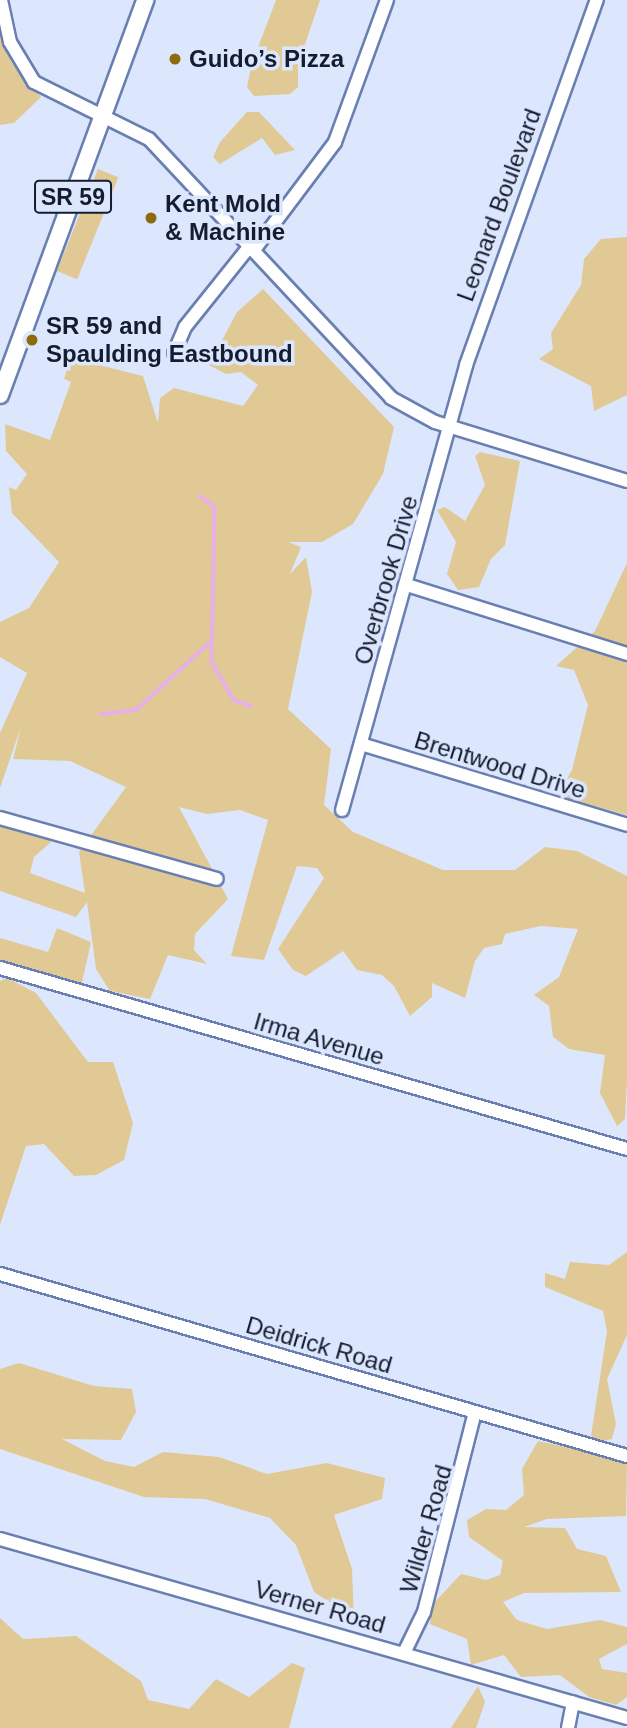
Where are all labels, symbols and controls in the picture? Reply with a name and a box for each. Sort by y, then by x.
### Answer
place label: Guido’s Pizza [189,45,344,73]
marker: Guido’s Pizza [167,51,183,67]
street label: Leonard Boulevard [451,105,547,305]
road number: SR 59 [33,178,113,216]
place label: Kent Mold & Machine [165,190,285,246]
marker: Kent Mold & Machine [143,210,159,226]
place label: SR 59 and Spaulding Eastbound [46,312,293,368]
marker: SR 59 and Spaulding Eastbound [24,332,40,348]
street label: Overbrook Drive [348,492,424,668]
street label: Brentwood Drive [411,725,589,805]
street label: Irma Avenue [250,1006,388,1072]
street label: Deidrick Road [243,1310,395,1380]
street label: Wilder Road [394,1462,458,1596]
street label: Verner Road [251,1575,389,1639]

